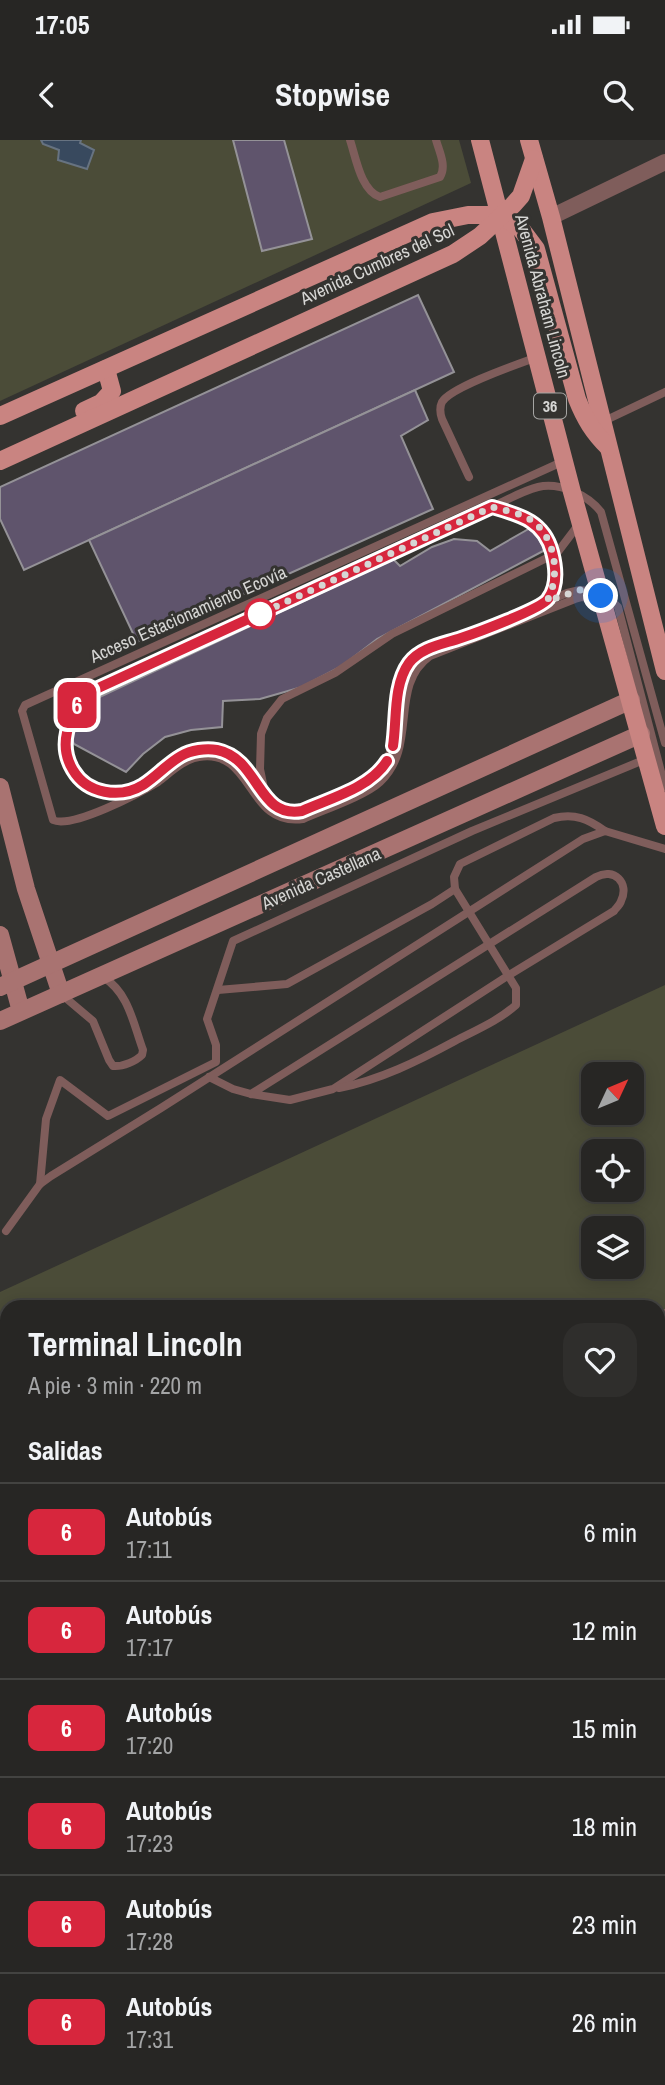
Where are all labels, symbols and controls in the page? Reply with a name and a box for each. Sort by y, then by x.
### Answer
text: 17:05 [35,7,90,42]
text: Stopwise [275,73,390,116]
icon: back [28,76,66,114]
icon: search [599,76,637,114]
street label: Avenida Abraham Lincoln [509,210,577,381]
street label: Avenida Cumbres del Sol [295,217,458,311]
road number: 36 [534,394,566,418]
street label: Acceso Estacionamiento Ecovía [85,559,290,669]
your location [583,578,618,613]
unlabelled marker [245,599,275,629]
line badge: 6 [54,682,100,728]
text: 6 [72,689,82,721]
street label: Avenida Castellana [257,841,384,916]
north arrow [581,1062,644,1125]
map controls [581,1062,644,1279]
button: locate [581,1139,644,1202]
button: layers [581,1216,644,1279]
text: Terminal Lincoln [28,1322,243,1366]
button: heart [563,1323,637,1397]
text: A pie · 3 min · 220 m [28,1370,202,1401]
text: Salidas [28,1433,103,1468]
text: Autobús [126,1499,212,1534]
text: 6 min [584,1515,637,1550]
text: 6 [61,1516,72,1548]
text: 17:11 [126,1534,172,1565]
text: Autobús [126,1597,212,1632]
text: 12 min [572,1613,637,1648]
text: 6 [61,1614,72,1646]
text: 17:17 [126,1632,173,1663]
text: Autobús [126,1695,212,1730]
text: 15 min [572,1711,637,1746]
text: 6 [61,1712,72,1744]
text: 17:20 [126,1730,173,1761]
text: Autobús [126,1793,212,1828]
text: 18 min [572,1809,637,1844]
text: 6 [61,1810,72,1842]
text: 17:23 [126,1828,173,1859]
text: Autobús [126,1891,212,1926]
text: 23 min [572,1907,637,1942]
text: 6 [61,1908,72,1940]
text: 17:28 [126,1926,173,1957]
text: Autobús [126,1989,212,2024]
text: 26 min [572,2005,637,2040]
text: 6 [61,2006,72,2038]
text: 17:31 [126,2024,173,2055]

